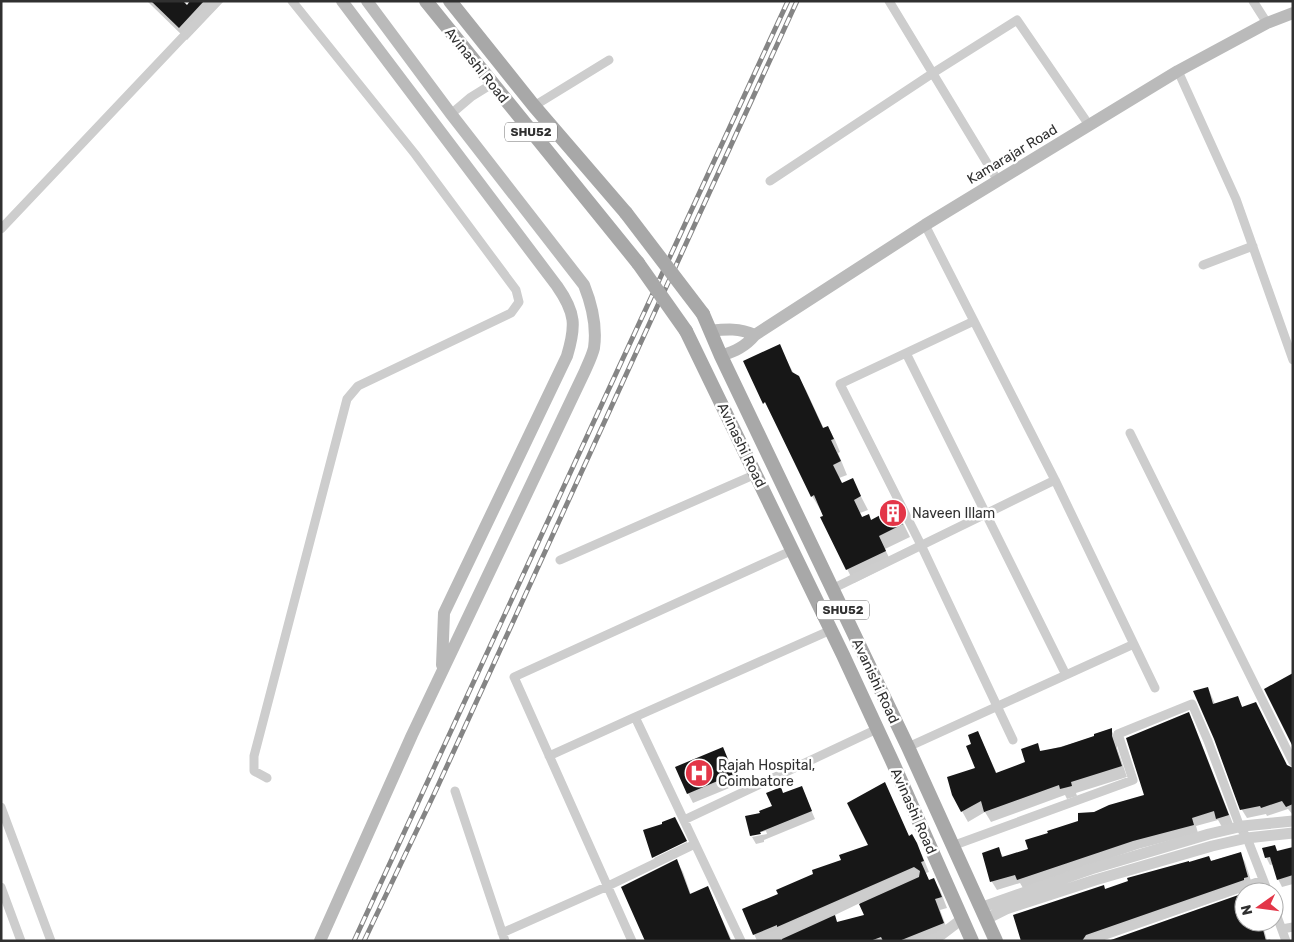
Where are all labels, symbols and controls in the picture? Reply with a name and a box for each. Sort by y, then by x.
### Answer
street label: Avinashi Road [441,24,512,106]
street label: Kamarajar Road [964,121,1060,188]
road number: SHU52 [505,122,557,142]
street label: Avinashi Road [714,400,769,490]
building icon: Naveen Illam [878,498,908,528]
place label: Naveen Illam [912,505,995,522]
road number: SHU52 [817,600,869,620]
street label: Avanishi Road [848,636,903,726]
place label: Rajah Hospital, Coimbatore [718,757,815,790]
hospital icon: Rajah Hospital, Coimbatore [684,758,714,788]
street label: Avinashi Road [887,766,940,857]
north arrow [1234,882,1284,932]
text: N [1237,903,1256,917]

